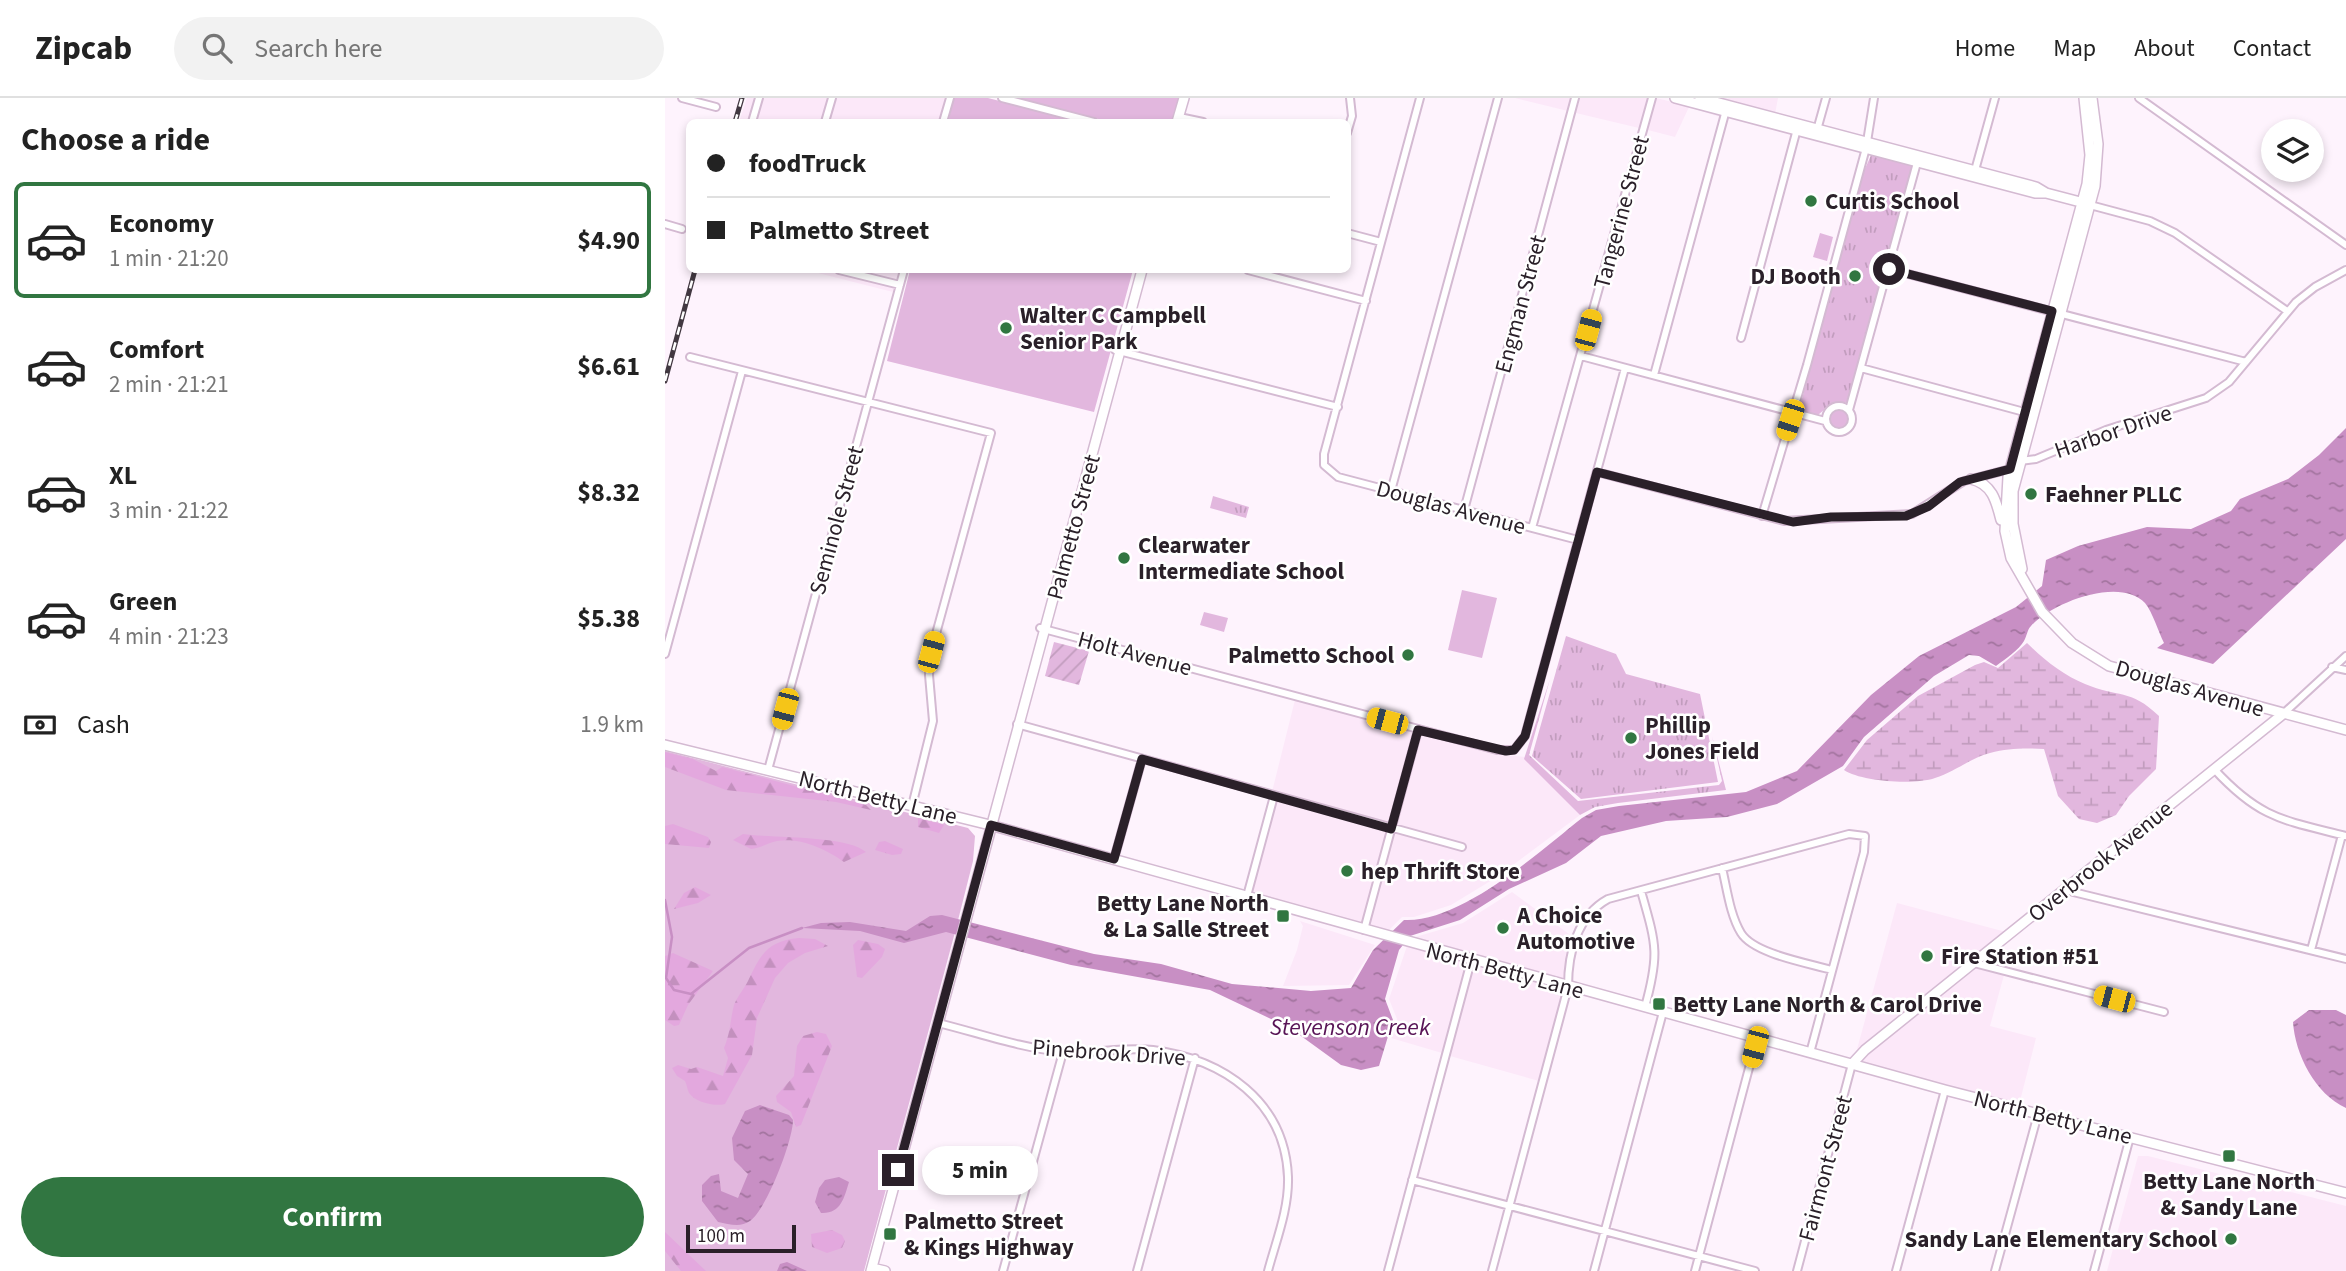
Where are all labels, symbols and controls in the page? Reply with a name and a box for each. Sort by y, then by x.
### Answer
search box [174,17,664,80]
text: Zipcab [35,25,132,72]
icon: search [198,29,236,67]
text: Search here [254,30,382,67]
text: Home [1955,31,2015,66]
text: Map [2053,31,2096,66]
text: About [2134,31,2195,66]
text: Contact [2233,31,2311,66]
text: Choose a ride [21,117,210,163]
map controls [2261,119,2324,182]
button: layers [2261,119,2324,182]
street label: Tangerine Street [1585,132,1658,292]
text: foodTruck [749,145,866,182]
place label: Curtis School [1825,185,1960,218]
marker: Curtis School [1803,193,1819,209]
text: Economy [109,205,214,242]
icon: car [25,209,88,272]
text: Palmetto Street [749,212,929,249]
text: $4.90 [577,222,640,259]
street label: Engman Street [1486,231,1555,377]
text: 1 min · 21:20 [109,242,229,275]
route start [1873,253,1905,285]
place label: DJ Booth [1751,260,1841,293]
marker: DJ Booth [1847,268,1863,284]
place label: Walter C Campbell Senior Park [1020,299,1206,358]
car [1573,307,1604,353]
marker: Walter C Campbell Senior Park [998,320,1014,336]
text: Comfort [109,331,204,368]
icon: car [25,335,88,398]
text: $6.61 [577,348,640,385]
text: 2 min · 21:21 [109,368,229,401]
street label: Harbor Drive [2050,396,2176,467]
car [1774,397,1807,443]
street label: Seminole Street [801,442,872,598]
street label: Palmetto Street [1038,451,1109,603]
text: XL [109,457,137,494]
icon: car [25,461,88,524]
street label: Douglas Avenue [1373,472,1529,543]
text: $8.32 [577,474,640,511]
place label: Faehner PLLC [2045,478,2182,511]
marker: Faehner PLLC [2023,486,2039,502]
text: 3 min · 21:22 [109,494,229,527]
place label: Clearwater Intermediate School [1138,529,1345,588]
marker: Clearwater Intermediate School [1116,550,1132,566]
text: Green [109,583,177,620]
icon: car [25,587,88,650]
text: $5.38 [577,600,640,637]
text: 4 min · 21:23 [109,620,229,653]
street label: Holt Avenue [1074,622,1195,685]
car [916,629,947,675]
place label: Palmetto School [1228,639,1394,672]
marker: Palmetto School [1400,647,1416,663]
street label: Douglas Avenue [2112,651,2268,725]
car [770,686,801,732]
car [1364,705,1411,737]
icon: cash [21,706,59,744]
text: Cash [77,706,130,743]
text: 1.9 km [580,708,644,741]
place label: Phillip Jones Field [1645,709,1759,768]
marker: Phillip Jones Field [1623,730,1639,746]
street label: North Betty Lane [795,762,961,833]
street label: Overbrook Avenue [2021,793,2180,930]
place label: hep Thrift Store [1361,855,1520,888]
marker: hep Thrift Store [1339,863,1355,879]
place label: Betty Lane North & La Salle Street [1097,887,1269,946]
place label: A Choice Automotive [1516,899,1635,958]
marker: Betty Lane North & La Salle Street [1275,908,1291,924]
marker: A Choice Automotive [1495,920,1511,936]
street label: North Betty Lane [1422,934,1587,1007]
place label: Fire Station #51 [1941,940,2099,973]
marker: Fire Station #51 [1919,948,1935,964]
car [2091,983,2138,1015]
place label: Betty Lane North & Carol Drive [1673,988,1982,1021]
marker: Betty Lane North & Carol Drive [1651,996,1667,1012]
water label: Stevenson Creek [1270,1010,1431,1045]
car [1740,1024,1771,1070]
street label: Pinebrook Drive [1031,1031,1187,1074]
street label: North Betty Lane [1970,1082,2136,1153]
street label: Fairmont Street [1790,1091,1861,1245]
callout: 5 min [923,1146,1038,1194]
marker: Betty Lane North & Sandy Lane [2221,1148,2237,1164]
route end [882,1154,914,1186]
text: 5 min [952,1154,1008,1187]
place label: Betty Lane North & Sandy Lane [2143,1165,2315,1224]
button: Confirm [21,1177,644,1257]
place label: Palmetto Street & Kings Highway [904,1205,1074,1264]
scale bar [686,1222,796,1254]
text: 100 m [697,1223,745,1250]
place label: Sandy Lane Elementary School [1904,1223,2217,1256]
marker: Palmetto Street & Kings Highway [882,1226,898,1242]
marker: Sandy Lane Elementary School [2223,1231,2239,1247]

